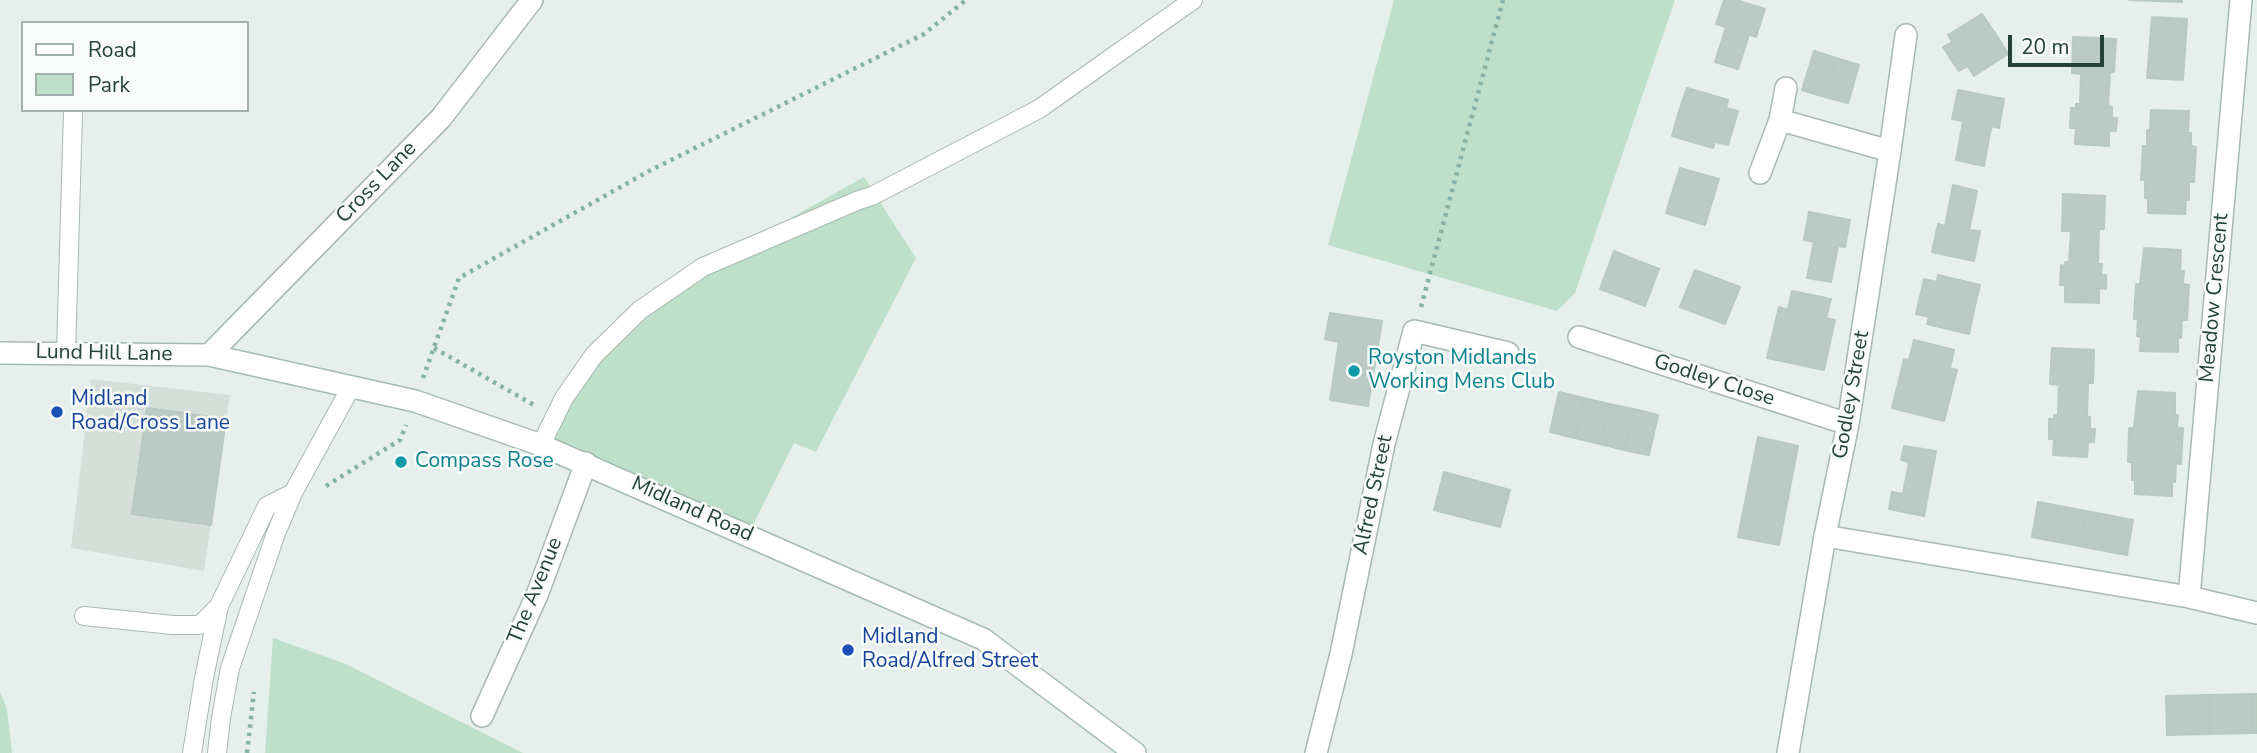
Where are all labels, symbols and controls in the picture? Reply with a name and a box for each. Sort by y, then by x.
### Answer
legend [21,21,248,112]
scale bar [2012,21,2108,65]
text: 20 m [2021,33,2070,61]
text: Road [88,36,137,64]
text: Park [88,71,130,99]
street label: Cross Lane [332,137,422,229]
street label: Meadow Crescent [2195,212,2235,384]
street label: Godley Street [1828,329,1876,461]
street label: Lund Hill Lane [35,340,173,368]
place label: Royston Midlands Working Mens Club [1368,346,1555,396]
street label: Godley Close [1650,350,1778,412]
marker: Royston Midlands Working Mens Club [1346,363,1362,379]
place label: Midland Road/Cross Lane [71,387,230,437]
marker: Midland Road/Cross Lane [49,404,65,420]
street label: Alfred Street [1349,433,1399,557]
place label: Compass Rose [415,449,554,475]
marker: Compass Rose [393,454,409,470]
street label: Midland Road [627,472,757,548]
street label: The Avenue [503,534,569,648]
place label: Midland Road/Alfred Street [862,625,1038,675]
marker: Midland Road/Alfred Street [840,642,856,658]

